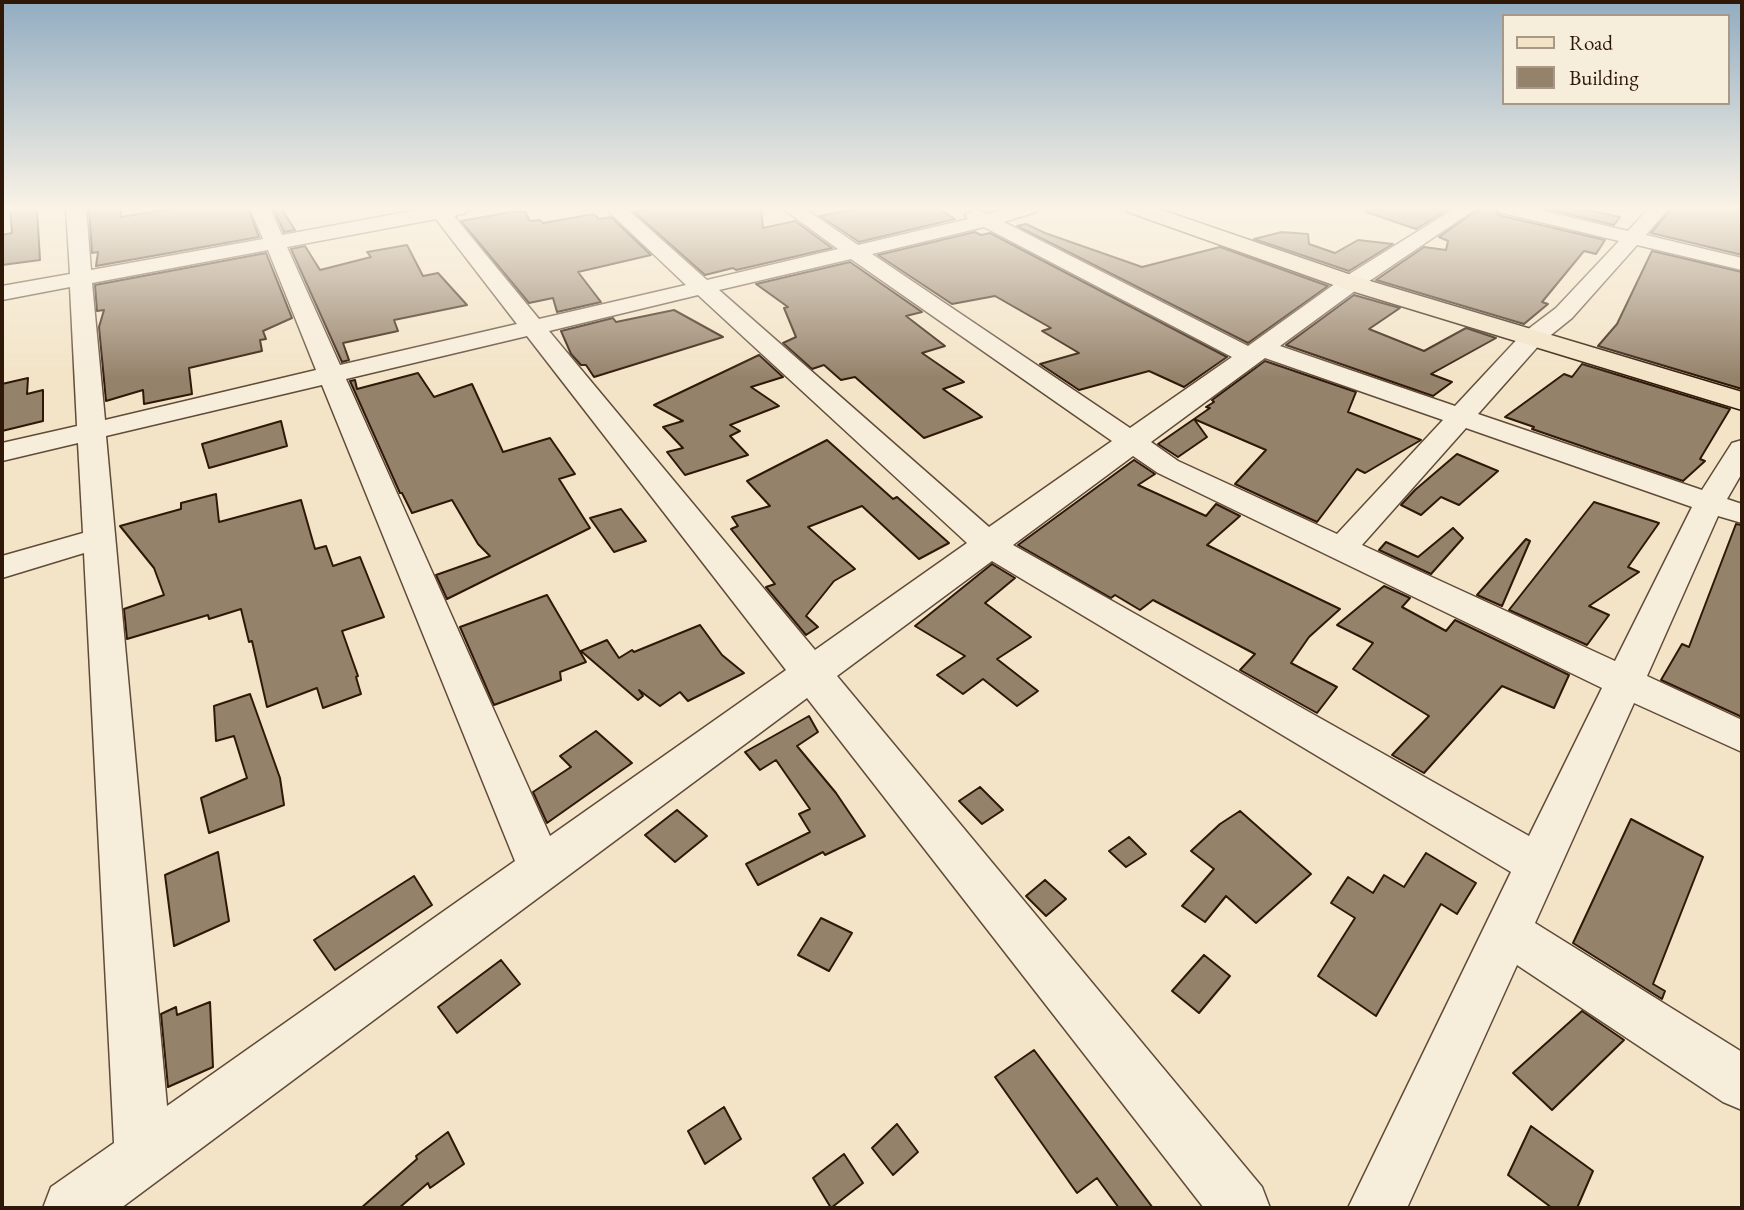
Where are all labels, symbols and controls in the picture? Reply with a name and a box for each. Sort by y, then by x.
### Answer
legend [1502,14,1730,105]
text: Road [1569,29,1613,56]
text: Building [1569,64,1639,91]

